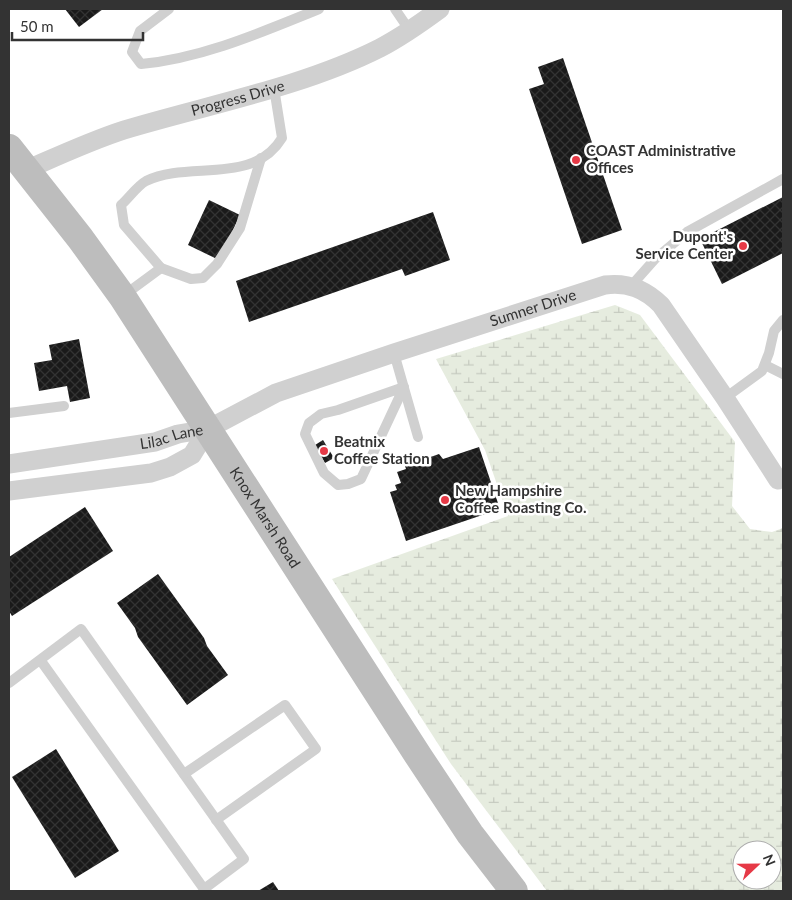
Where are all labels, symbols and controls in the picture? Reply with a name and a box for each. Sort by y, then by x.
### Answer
scale bar [12,10,144,42]
text: 50 m [20,17,54,35]
street label: Progress Drive [189,76,286,119]
place label: COAST Administrative Offices [586,141,736,176]
marker: COAST Administrative Offices [570,154,582,166]
place label: Dupont's Service Center [635,227,733,262]
marker: Dupont's Service Center [737,240,749,252]
street label: Sumner Drive [487,285,578,330]
street label: Lilac Lane [139,420,204,452]
place label: Beatnix Coffee Station [334,432,430,467]
marker: Beatnix Coffee Station [318,445,330,457]
street label: Knox Marsh Road [227,463,305,571]
place label: New Hampshire Coffee Roasting Co. [455,481,586,516]
marker: New Hampshire Coffee Roasting Co. [439,494,451,506]
north arrow [732,840,782,890]
text: N [760,852,779,868]

